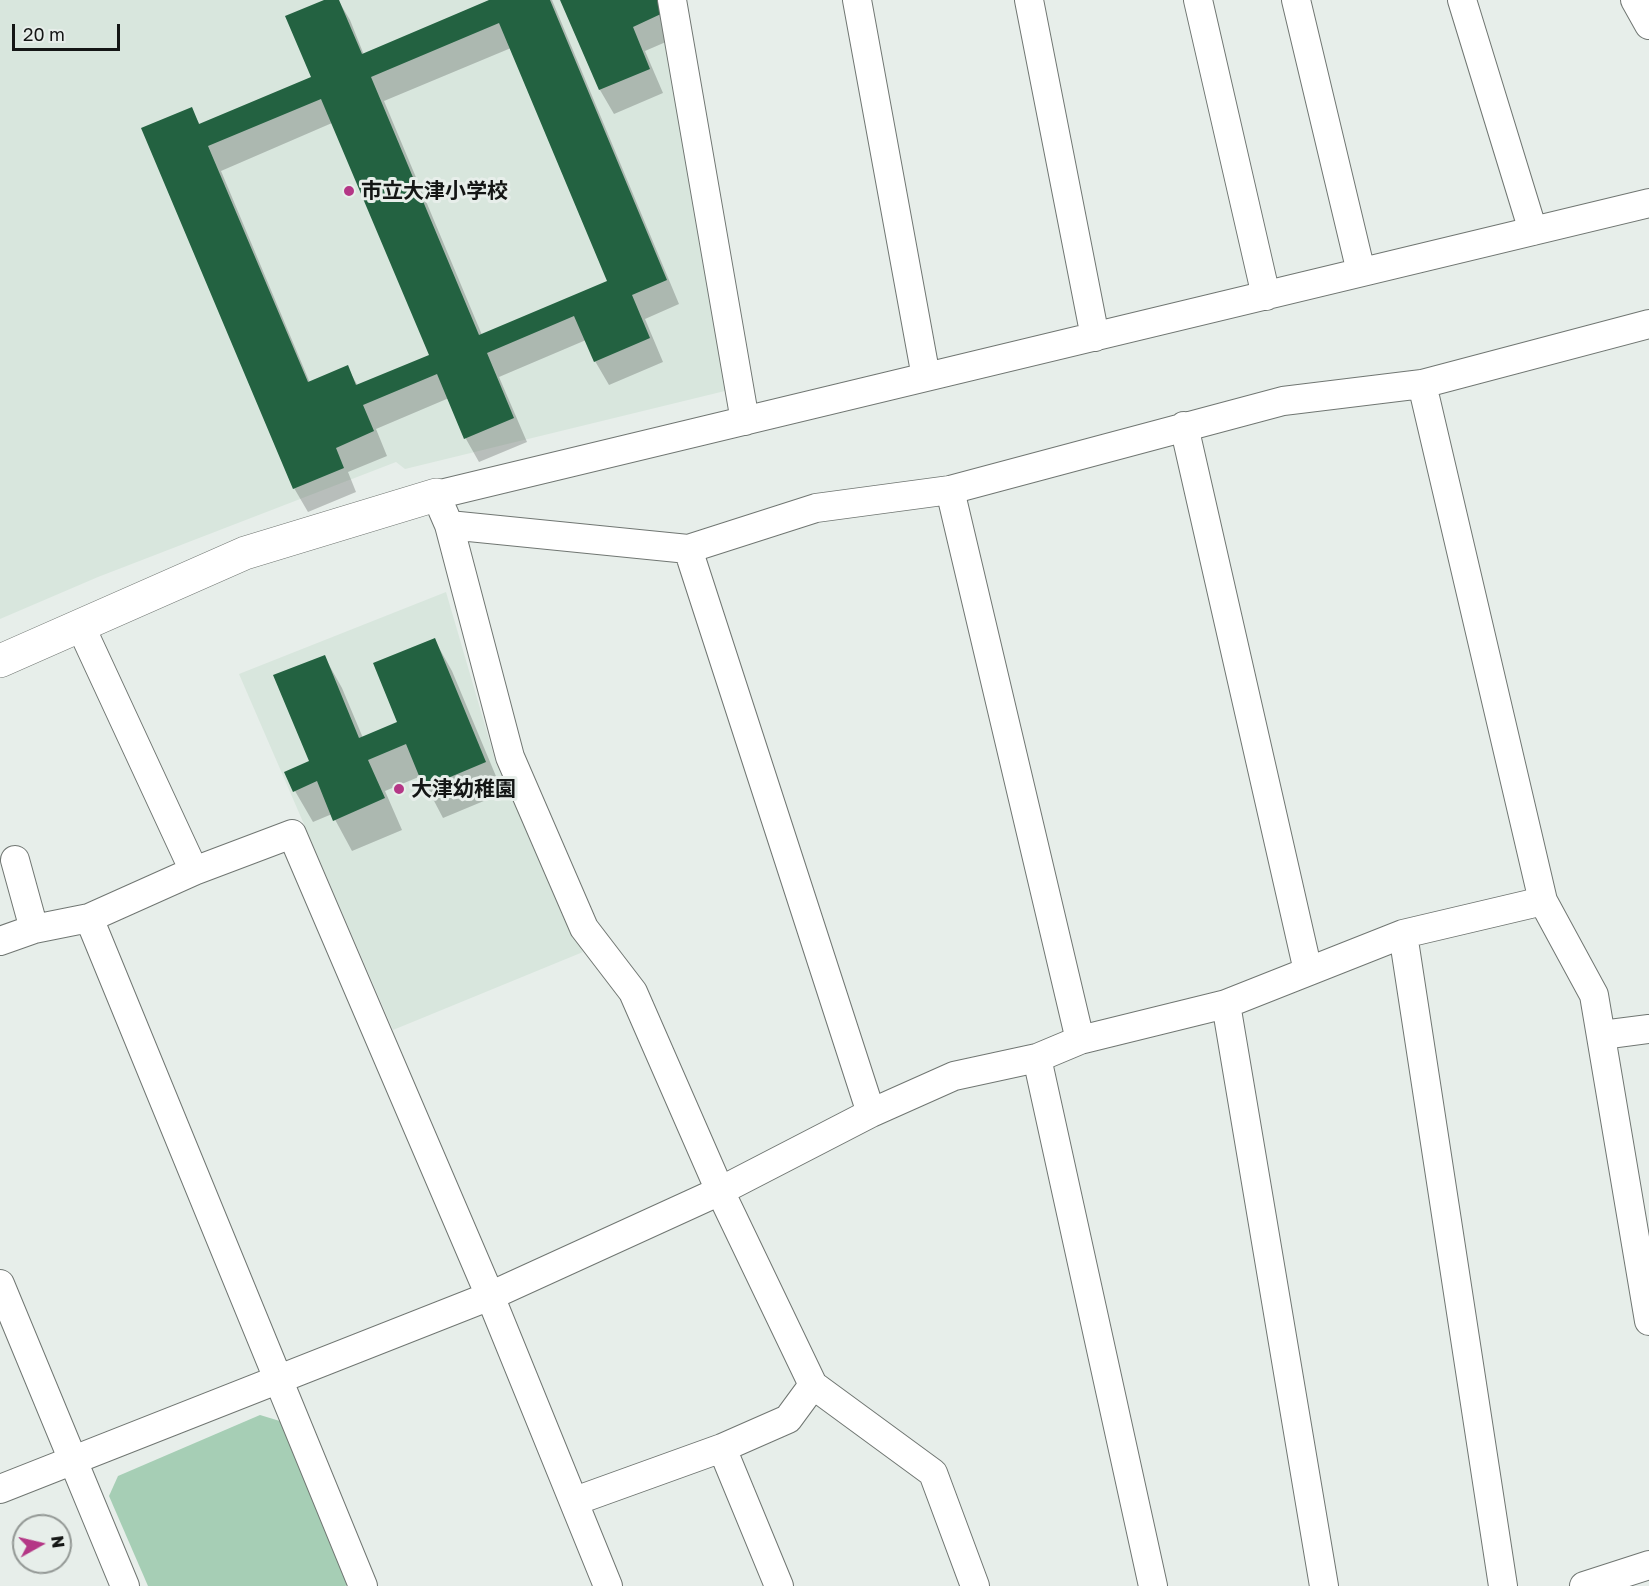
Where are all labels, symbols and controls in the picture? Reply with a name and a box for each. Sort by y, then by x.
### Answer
scale bar [15,12,123,50]
text: 20 m [23,23,65,45]
place label: 市立大津小学校 [361,178,508,204]
marker: 市立大津小学校 [342,184,356,198]
place label: 大津幼稚園 [411,776,516,802]
marker: 大津幼稚園 [392,782,406,796]
north arrow [12,1514,72,1574]
text: N [47,1534,69,1549]

